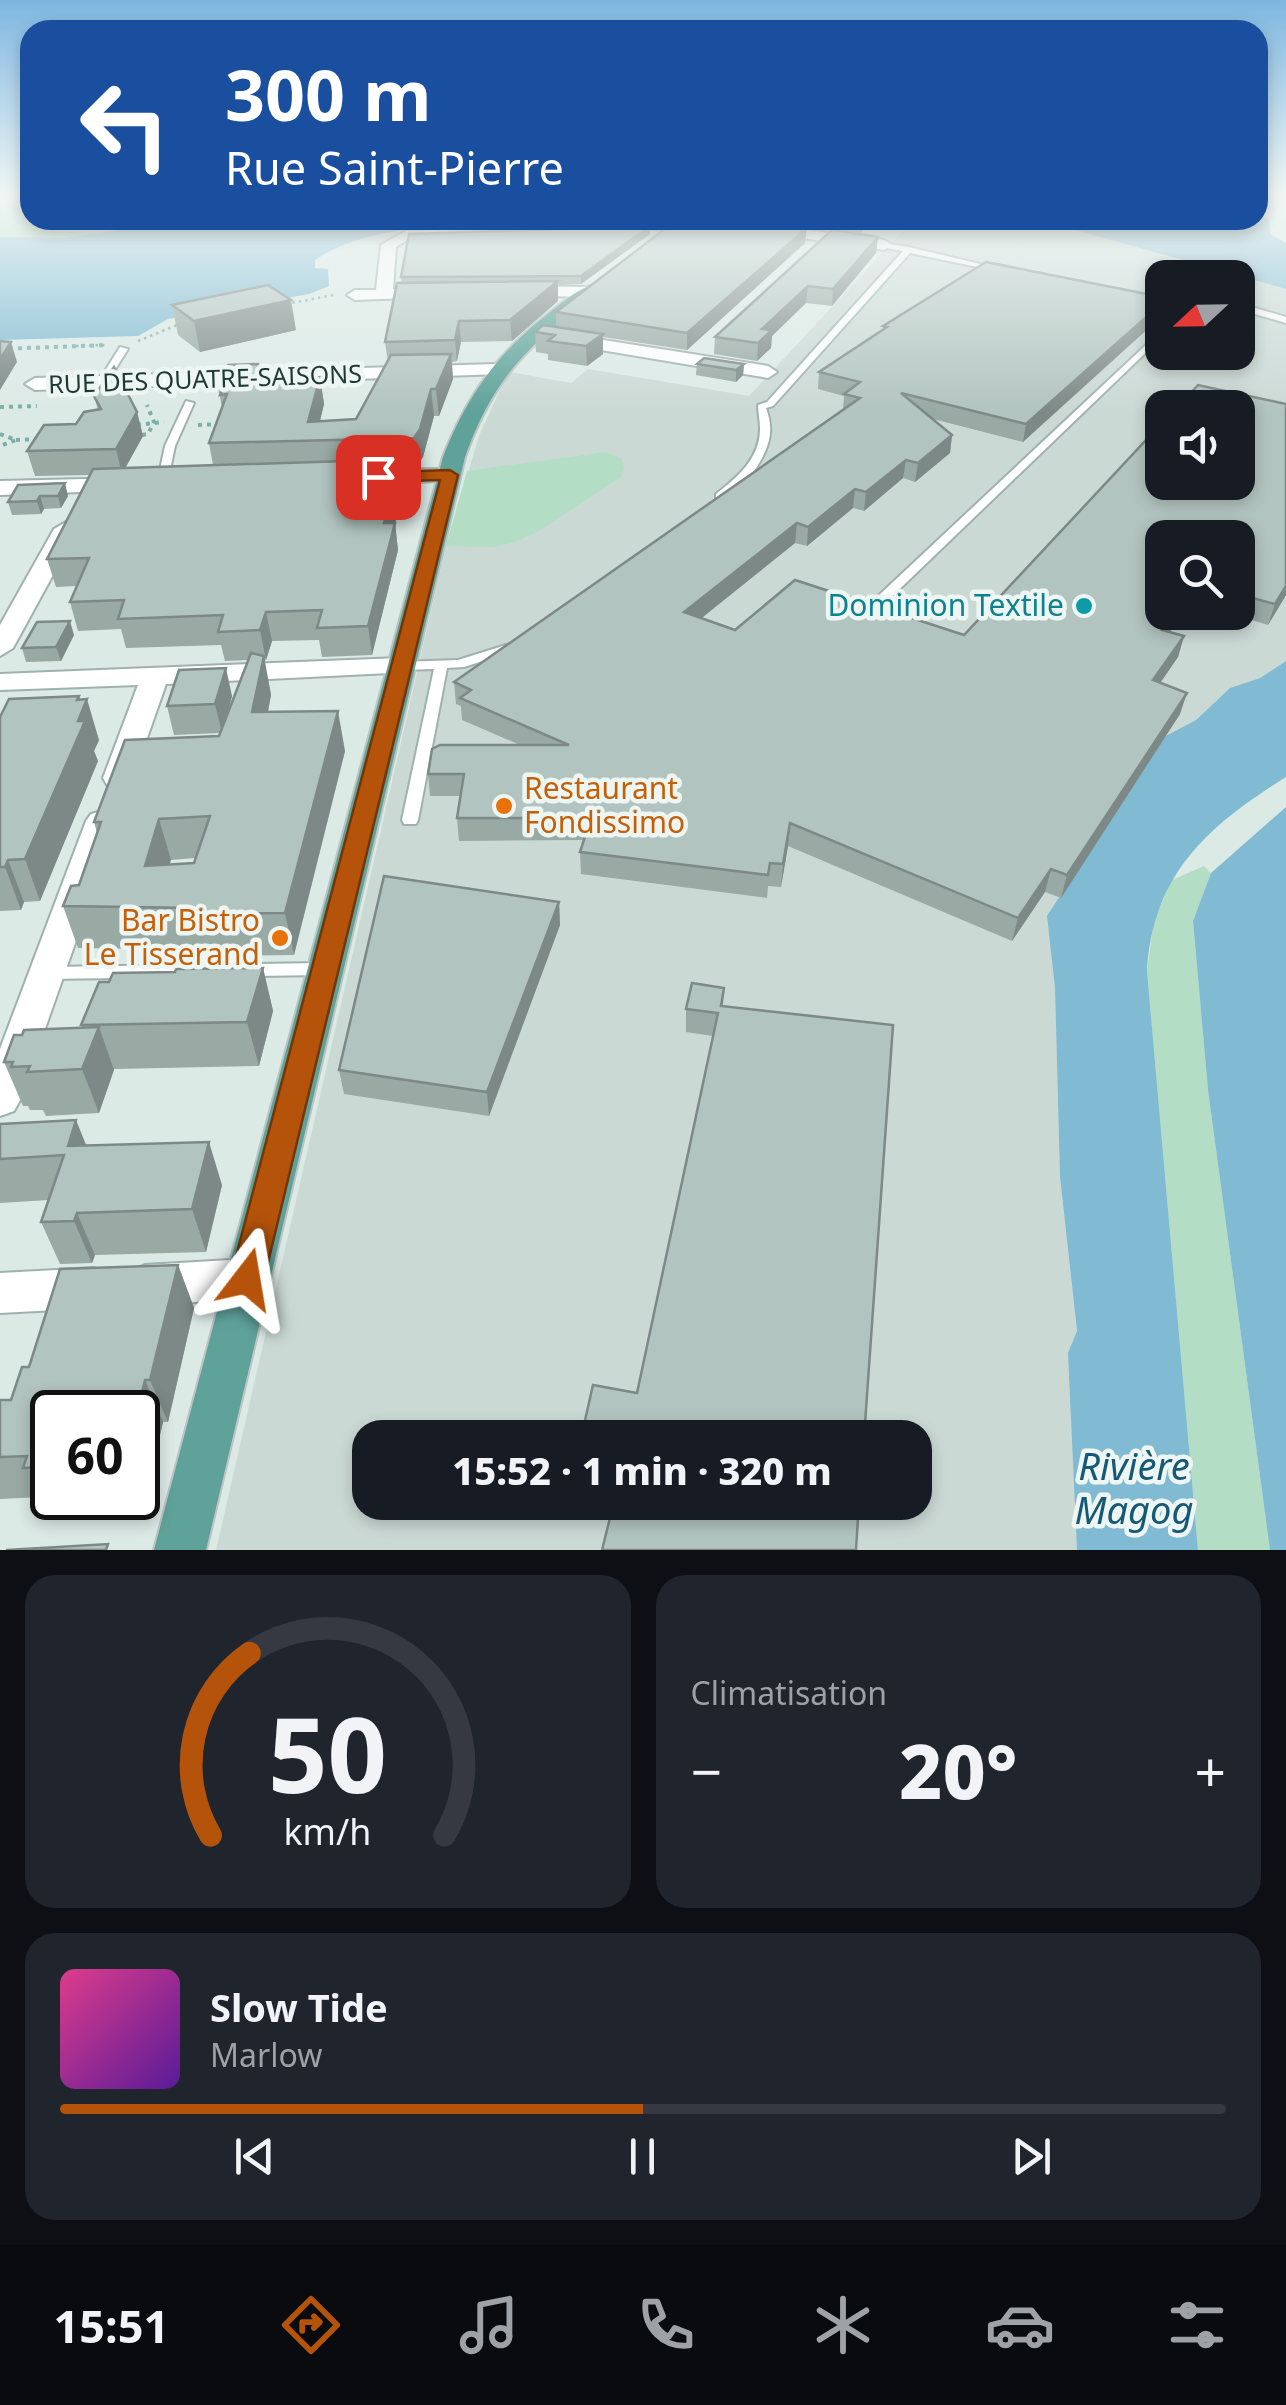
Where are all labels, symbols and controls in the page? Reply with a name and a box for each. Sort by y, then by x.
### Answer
text: 300 m [225,46,432,142]
icon: left [60,60,190,190]
text: Rue Saint-Pierre [225,137,564,198]
north arrow [1145,260,1255,370]
map controls [1145,260,1255,630]
street label: RUE DES QUATRE-SAISONS [47,356,362,400]
button: sound [1145,390,1255,500]
pin [336,435,421,520]
icon: arrive [351,450,406,505]
button: search [1145,520,1255,630]
place label: Dominion Textile [827,584,1064,625]
marker: Dominion Textile [1073,595,1095,617]
place label: Restaurant Fondissimo [524,767,685,842]
marker: Restaurant Fondissimo [493,795,515,817]
place label: Bar Bistro Le Tisserand [84,899,260,974]
marker: Bar Bistro Le Tisserand [269,927,291,949]
position arrow [195,1227,299,1331]
speed limit sign: 60 [30,1390,160,1520]
water label: Rivière Magog [1075,1439,1193,1535]
text: 15:52 · 1 min · 320 m [452,1444,832,1496]
text: Climatisation [691,1671,887,1714]
text: 50 [268,1682,387,1823]
text: 20° [899,1719,1017,1821]
text: − [691,1733,722,1808]
text: + [1195,1733,1226,1808]
text: km/h [284,1807,372,1855]
text: Slow Tide [210,1981,388,2033]
text: Marlow [210,2033,322,2076]
icon: previous [227,2129,282,2184]
icon: pause [615,2129,670,2184]
icon: next [1004,2129,1059,2184]
icon: directions [276,2290,346,2360]
icon: music [454,2290,524,2360]
icon: phone [631,2290,701,2360]
icon: climate [808,2290,878,2360]
icon: car [985,2290,1055,2360]
icon: filters [1162,2290,1232,2360]
text: 15:51 [54,2295,169,2356]

